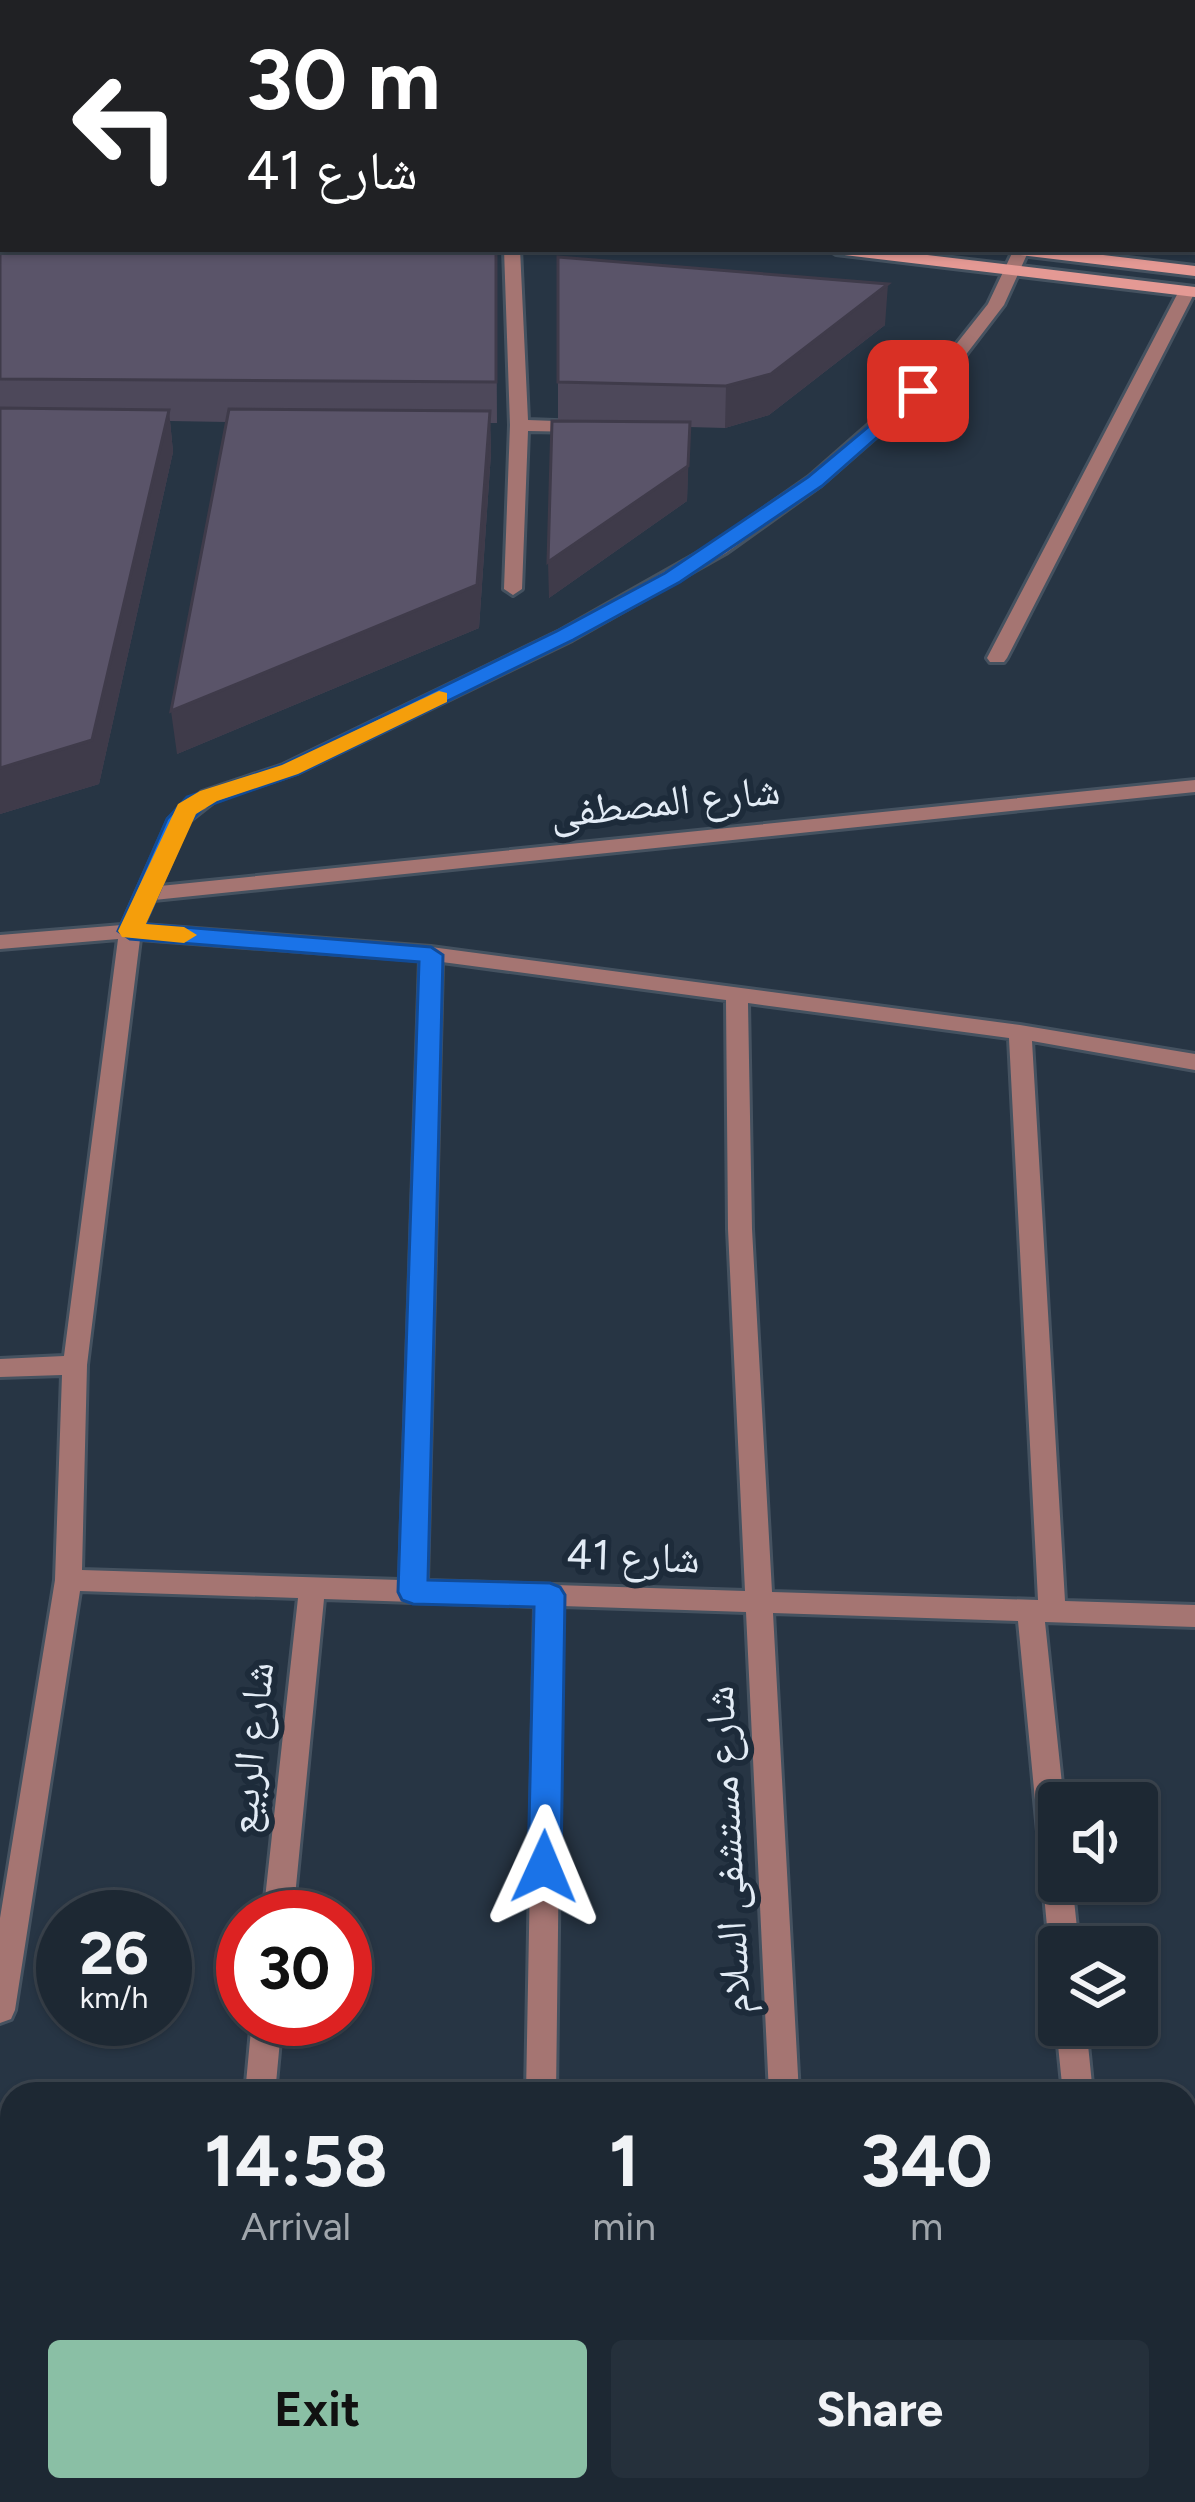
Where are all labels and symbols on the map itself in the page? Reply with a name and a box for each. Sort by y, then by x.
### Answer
pin [867,340,969,442]
street label: شارع المصطفى [548,764,782,839]
street label: شارع 41 [565,1528,701,1585]
street label: شارع الربيع [216,1659,285,1837]
street label: شارع مستشفى السلام [693,1684,764,2015]
position arrow [481,1804,607,1930]
speed limit sign: 30 [216,1890,372,2046]

